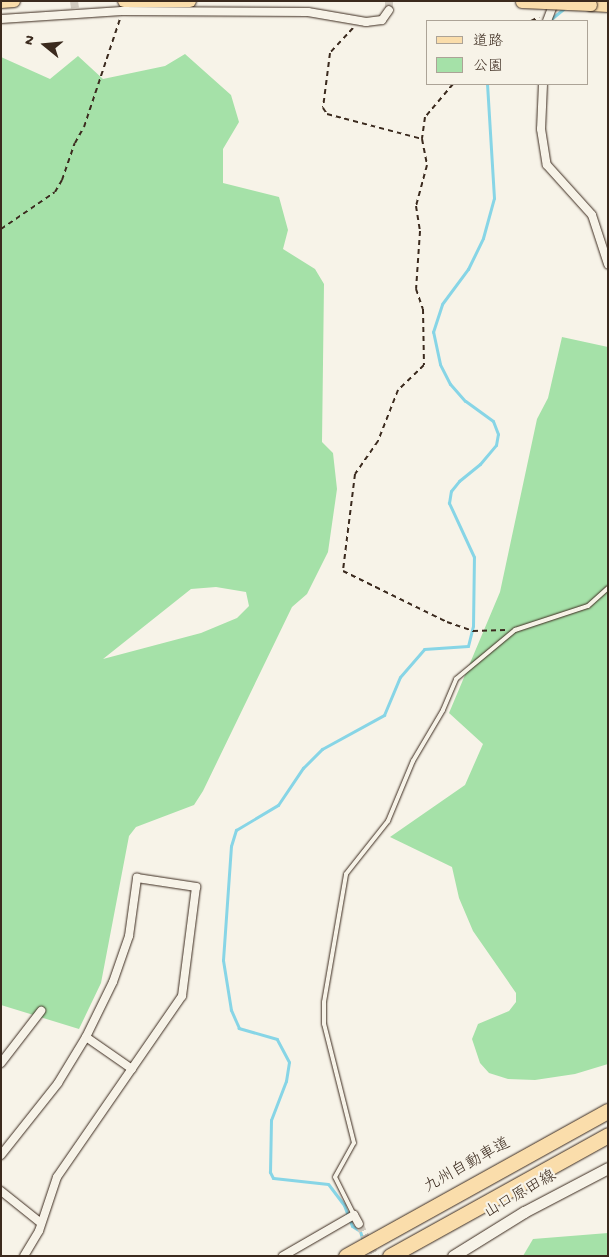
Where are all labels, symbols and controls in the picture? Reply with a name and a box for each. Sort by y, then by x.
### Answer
north arrow [20,20,70,70]
legend [426,20,589,85]
text: 道路 [473,33,503,51]
text: N [21,34,40,47]
text: 公園 [473,58,503,76]
street label: 九州自動車道 [421,1135,515,1199]
street label: 山口原田線 [482,1168,560,1224]

